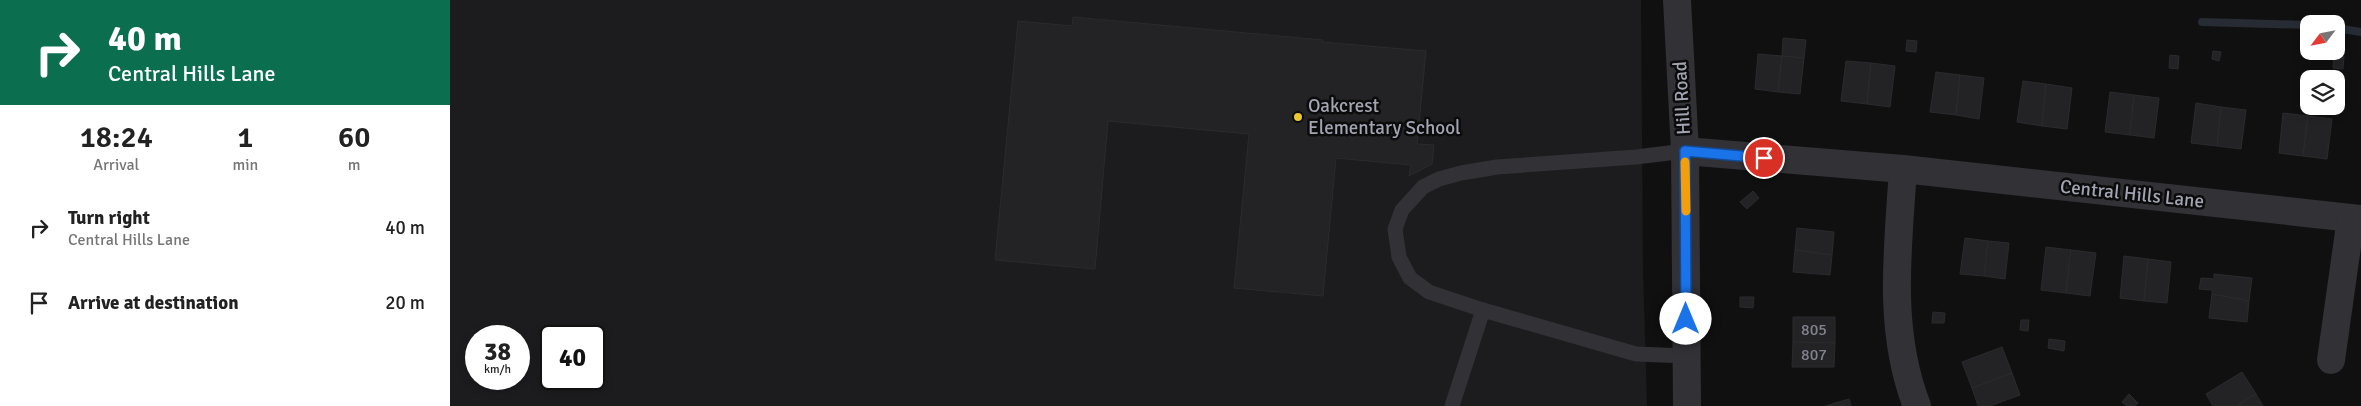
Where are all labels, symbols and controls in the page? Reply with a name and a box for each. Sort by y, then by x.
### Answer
north arrow [2300,15,2345,60]
map controls [2300,15,2345,115]
text: 40 m [108,17,182,60]
icon: right [25,20,90,85]
text: Central Hills Lane [108,60,276,87]
street label: Hill Road [1668,61,1696,135]
button: layers [2300,70,2345,115]
place label: Oakcrest Elementary School [1308,94,1461,140]
marker: Oakcrest Elementary School [1292,111,1304,123]
text: 18:24 [80,119,153,156]
text: 1 [237,119,254,156]
text: 60 [338,119,370,156]
pin [1743,137,1785,179]
icon: arrive [1750,144,1778,172]
text: Arrival [93,155,139,175]
text: min [233,155,258,175]
text: m [348,155,361,175]
street label: Central Hills Lane [2059,175,2205,213]
text: Turn right [68,206,150,230]
icon: right [25,214,53,242]
text: 40 m [385,216,425,240]
text: Central Hills Lane [68,230,190,250]
icon: arrive [25,289,53,317]
text: Arrive at destination [68,291,239,315]
text: 20 m [385,291,425,315]
position arrow [1659,292,1711,344]
house number: 805 [1801,320,1827,340]
speed limit sign: 40 [540,325,605,390]
text: 38 [484,336,511,367]
house number: 807 [1801,345,1827,365]
text: km/h [484,362,511,377]

